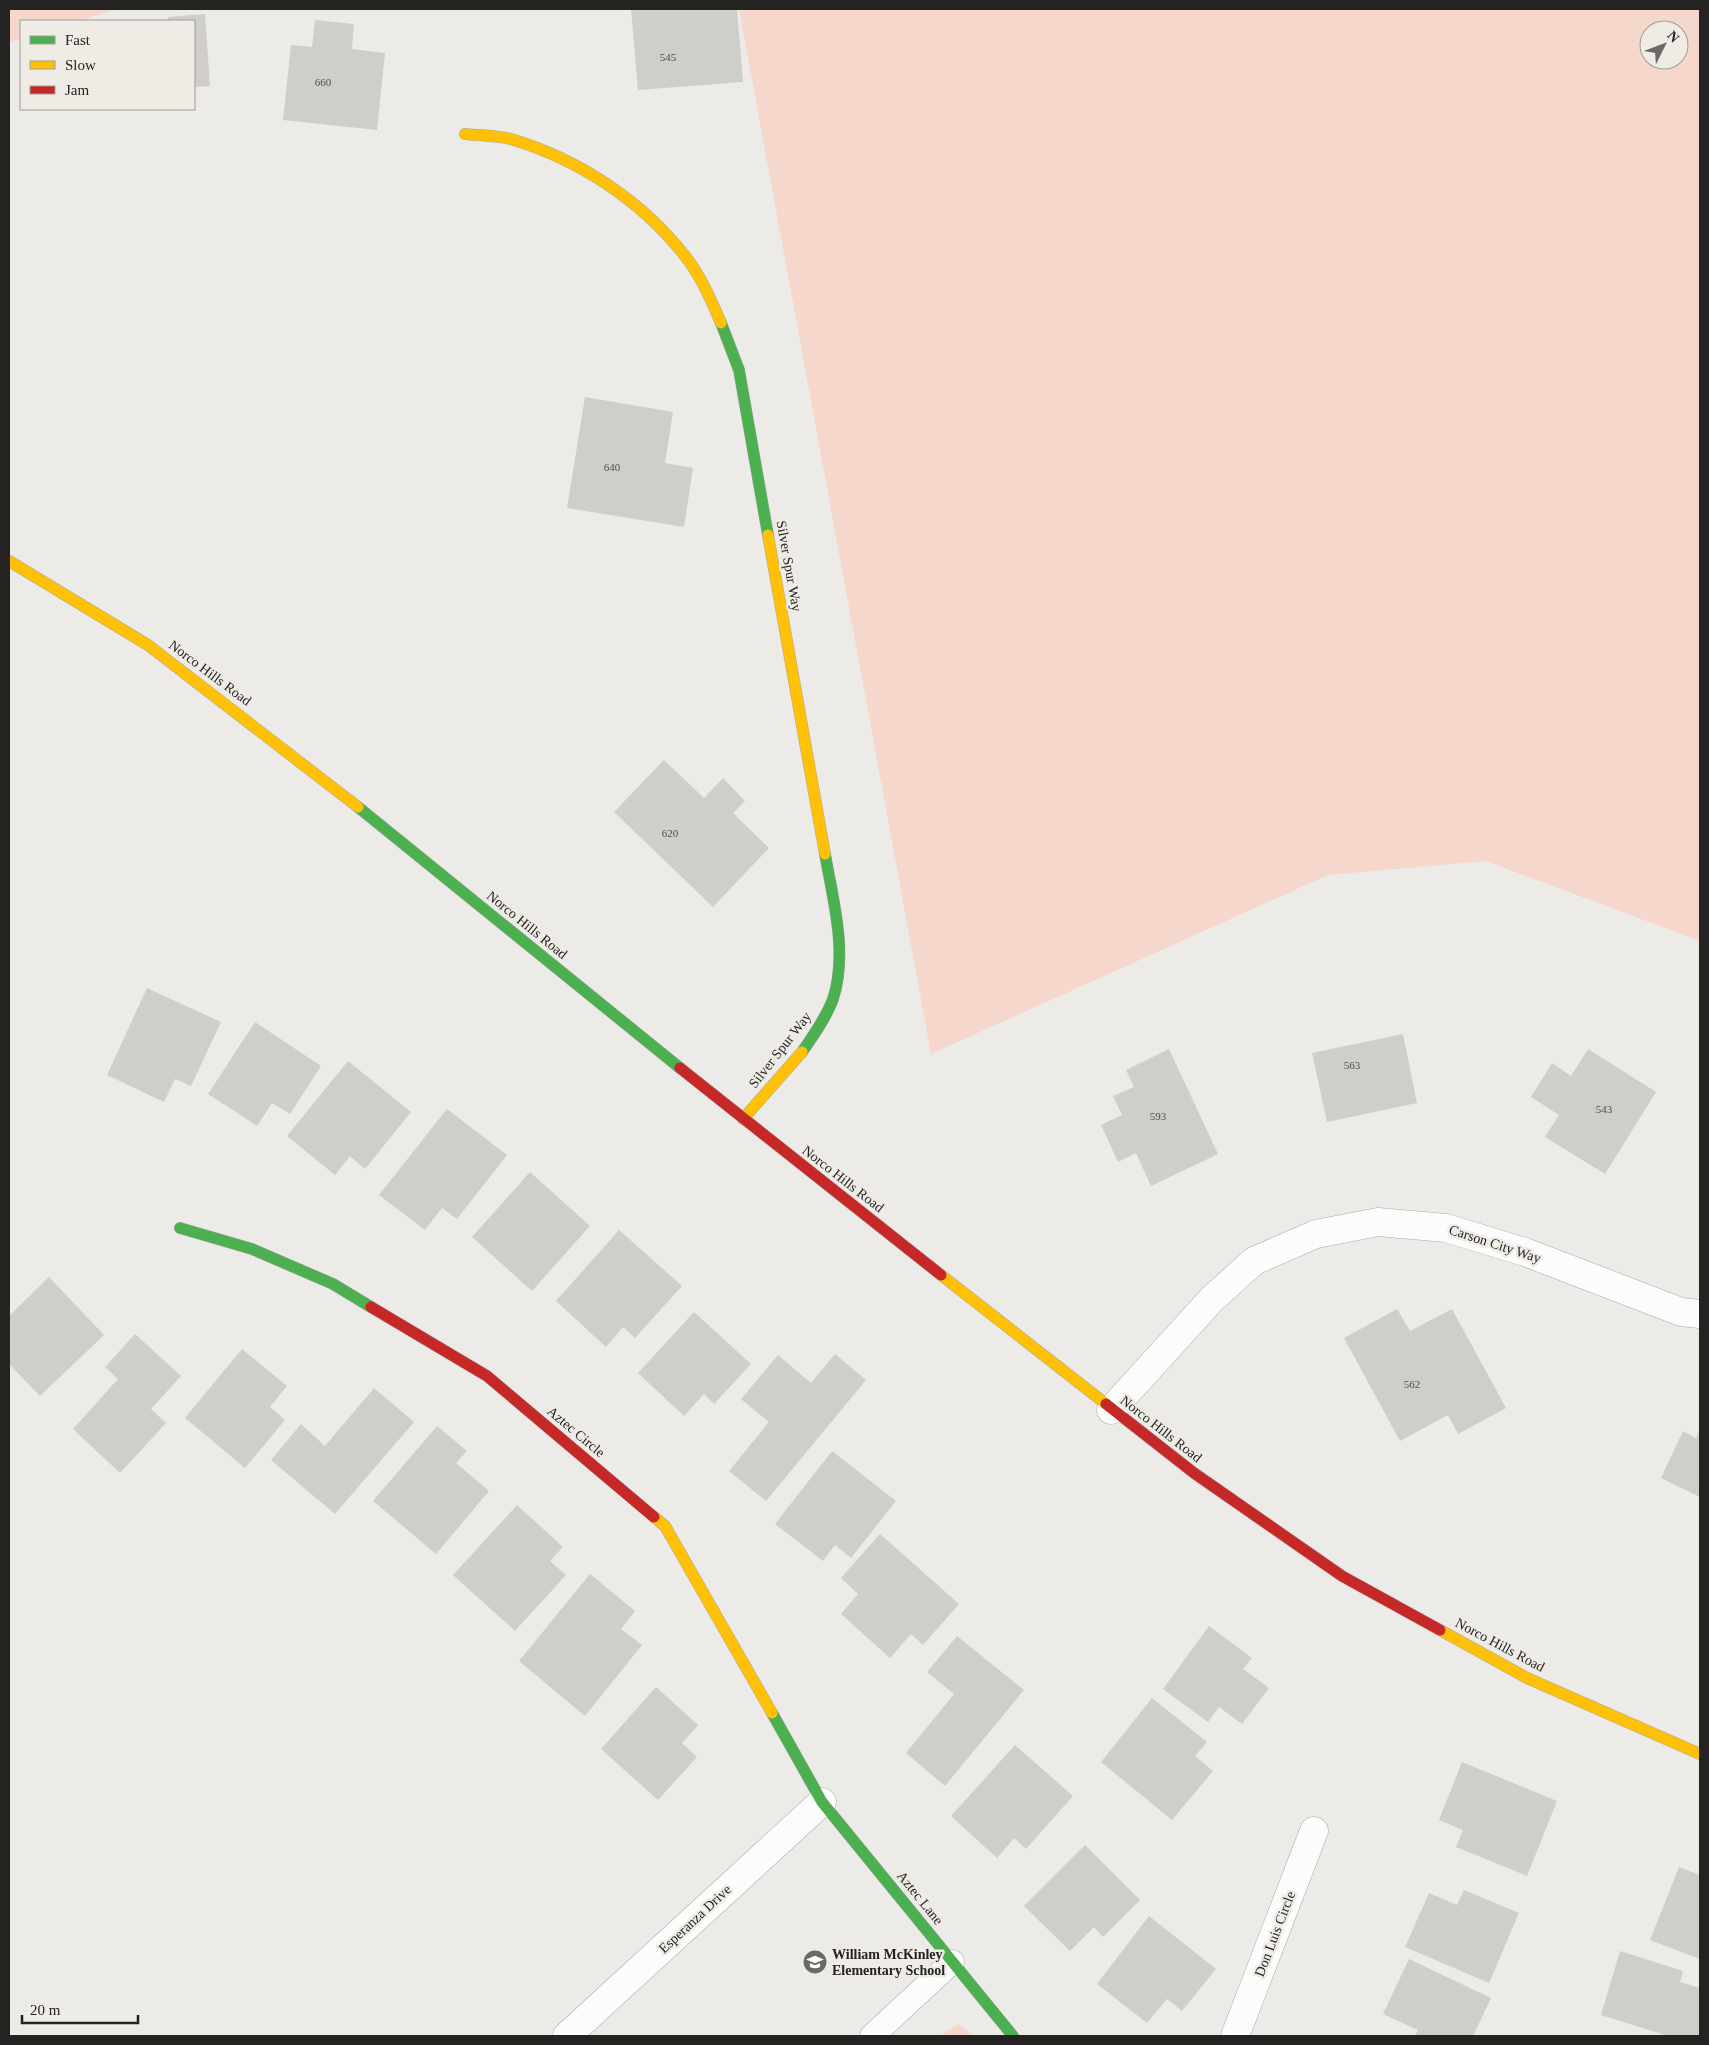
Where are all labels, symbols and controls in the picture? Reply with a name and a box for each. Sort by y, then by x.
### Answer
legend [20,20,195,110]
north arrow [1639,20,1689,70]
text: N [1664,28,1682,45]
text: Fast [65,32,91,48]
house number: 545 [660,51,677,63]
text: Slow [65,57,96,73]
house number: 660 [315,76,332,88]
text: Jam [65,82,89,98]
house number: 640 [604,461,621,473]
street label: Silver Spur Way [774,519,804,613]
street label: Norco Hills Road [166,637,254,709]
house number: 620 [662,827,679,839]
street label: Norco Hills Road [484,888,570,962]
street label: Silver Spur Way [746,1009,814,1091]
house number: 563 [1344,1059,1361,1071]
house number: 543 [1596,1103,1613,1115]
house number: 593 [1150,1110,1167,1122]
street label: Norco Hills Road [799,1143,887,1215]
street label: Carson City Way [1447,1222,1543,1266]
house number: 562 [1404,1378,1420,1390]
street label: Norco Hills Road [1117,1393,1205,1465]
street label: Aztec Circle [544,1404,608,1460]
street label: Norco Hills Road [1453,1615,1547,1675]
street label: Aztec Lane [894,1868,946,1928]
street label: Esperanza Drive [656,1882,734,1956]
street label: Don Luis Circle [1252,1889,1298,1979]
place label: William McKinley Elementary School [832,1947,945,1978]
school or university icon: William McKinley Elementary School [802,1949,828,1975]
scale bar [22,1992,139,2024]
text: 20 m [30,2002,61,2018]

